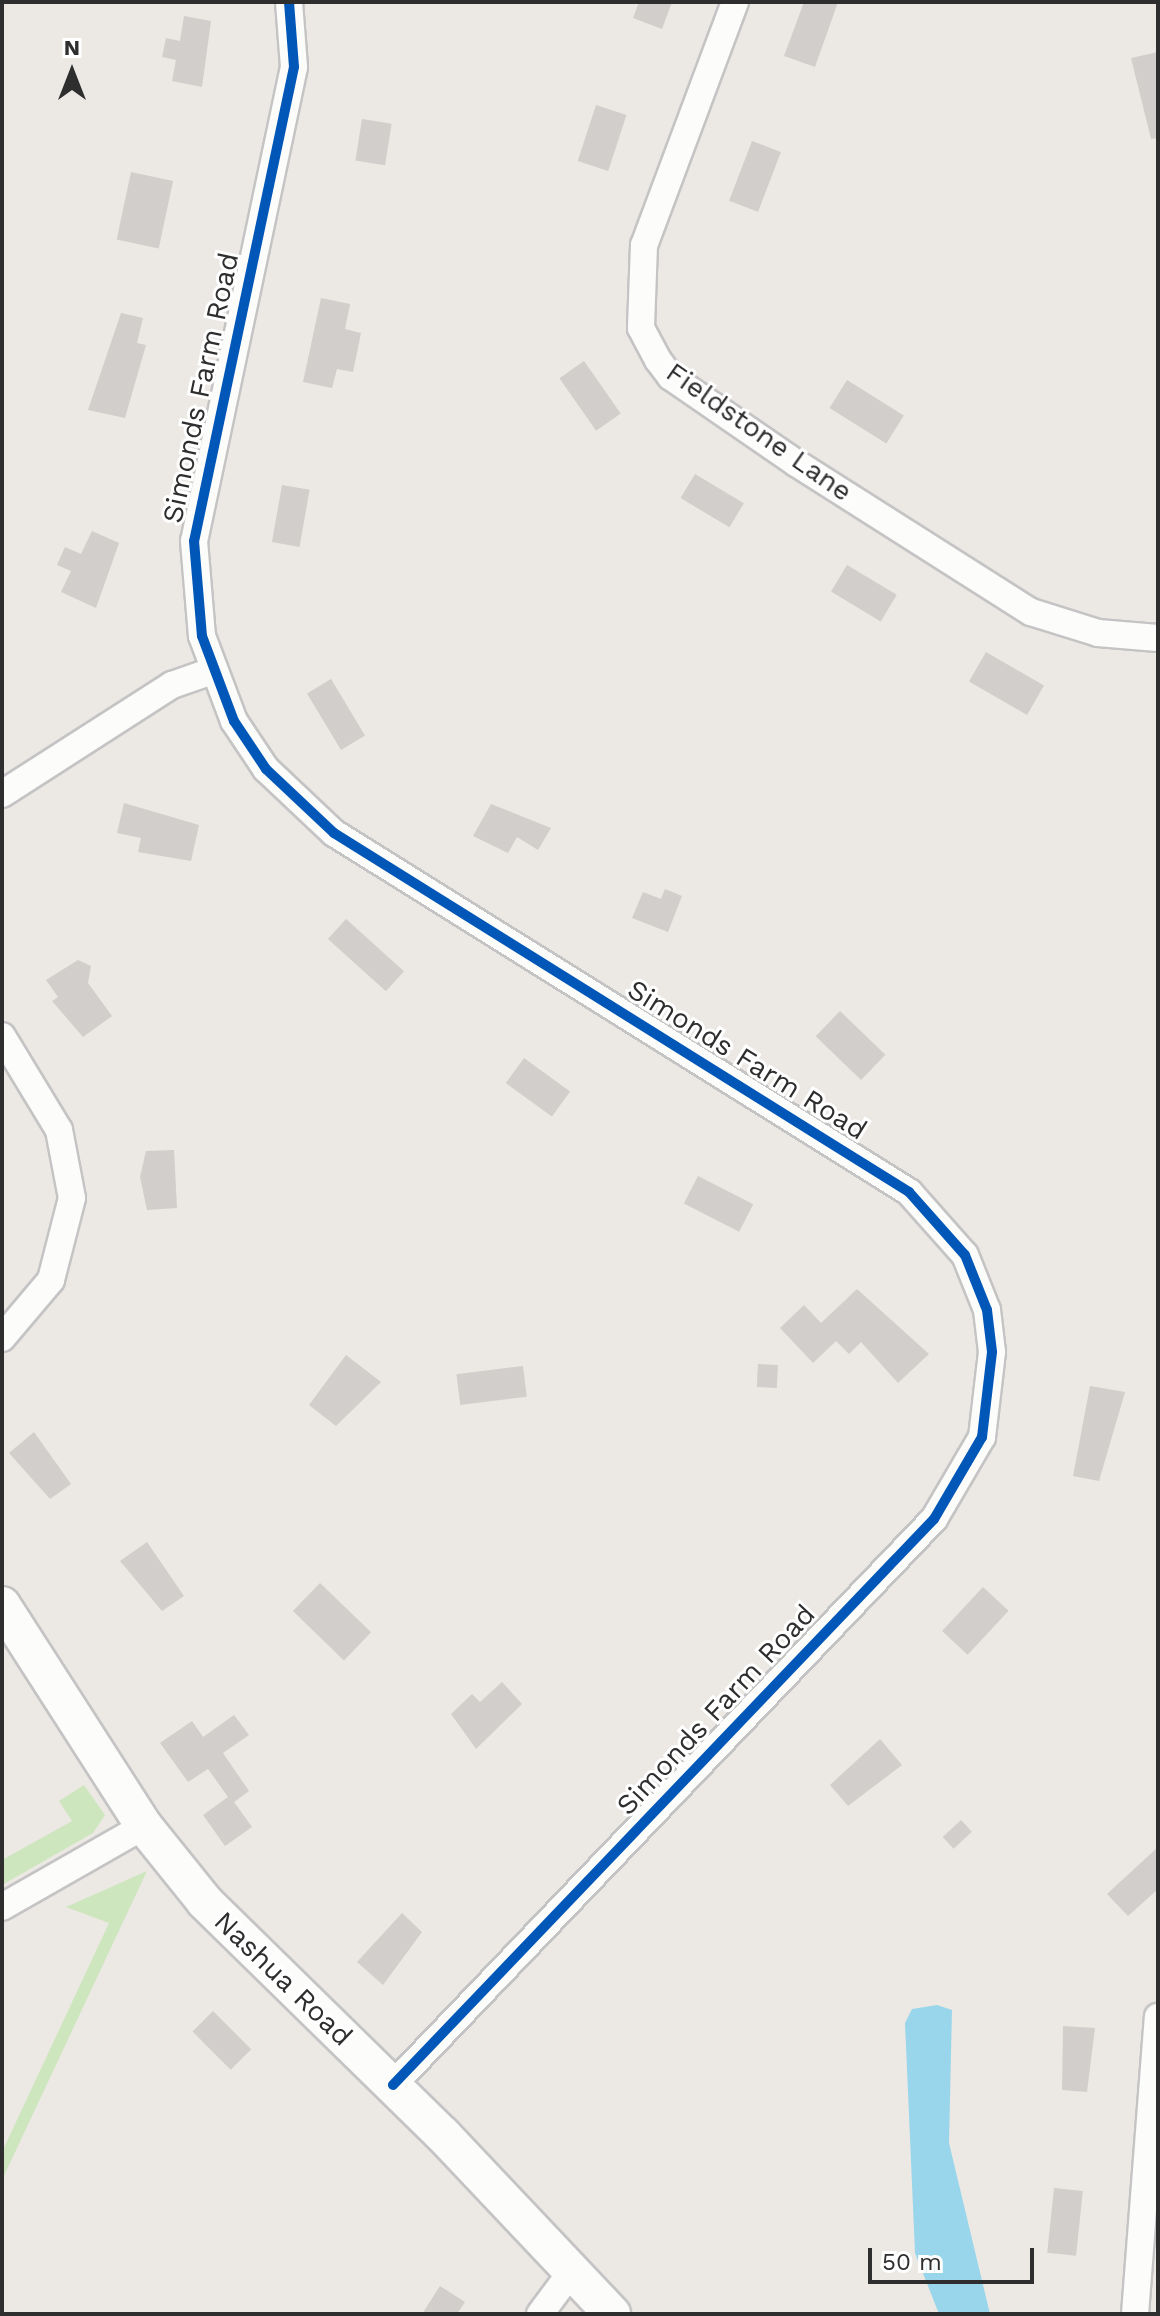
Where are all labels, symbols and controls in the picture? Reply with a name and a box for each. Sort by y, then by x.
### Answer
north arrow [32,32,112,112]
text: N [64,35,80,60]
street label: Simonds Farm Road [156,250,246,526]
street label: Fieldstone Lane [660,355,858,509]
street label: Simonds Farm Road [621,973,873,1147]
street label: Simonds Farm Road [610,1598,822,1822]
street label: Nashua Road [207,1905,359,2053]
scale bar [872,2232,1038,2282]
text: 50 m [882,2248,942,2276]

